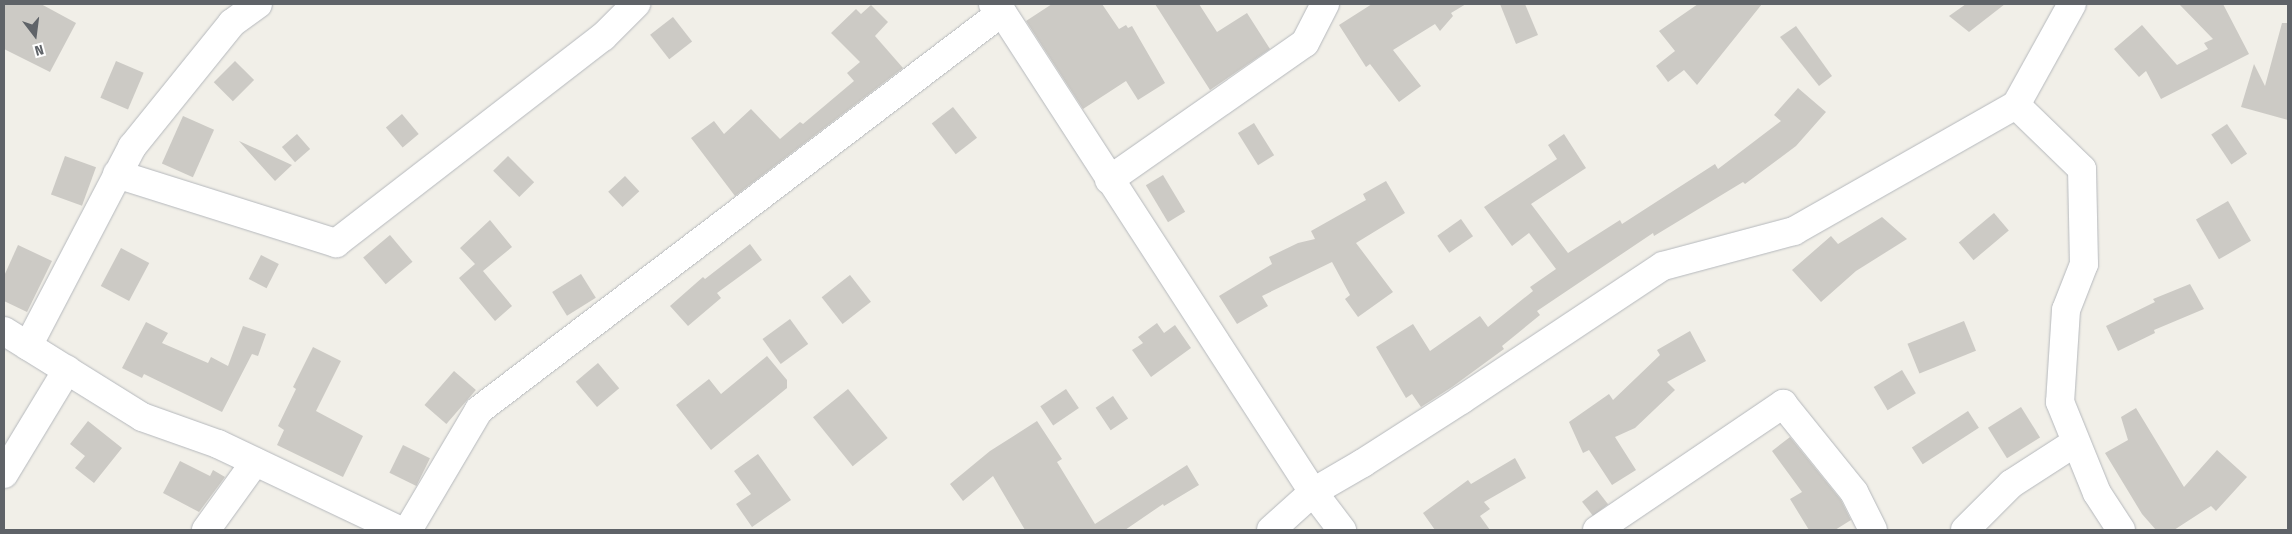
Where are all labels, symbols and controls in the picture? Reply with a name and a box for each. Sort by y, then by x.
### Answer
north arrow [10,10,60,60]
text: N [33,41,45,59]

